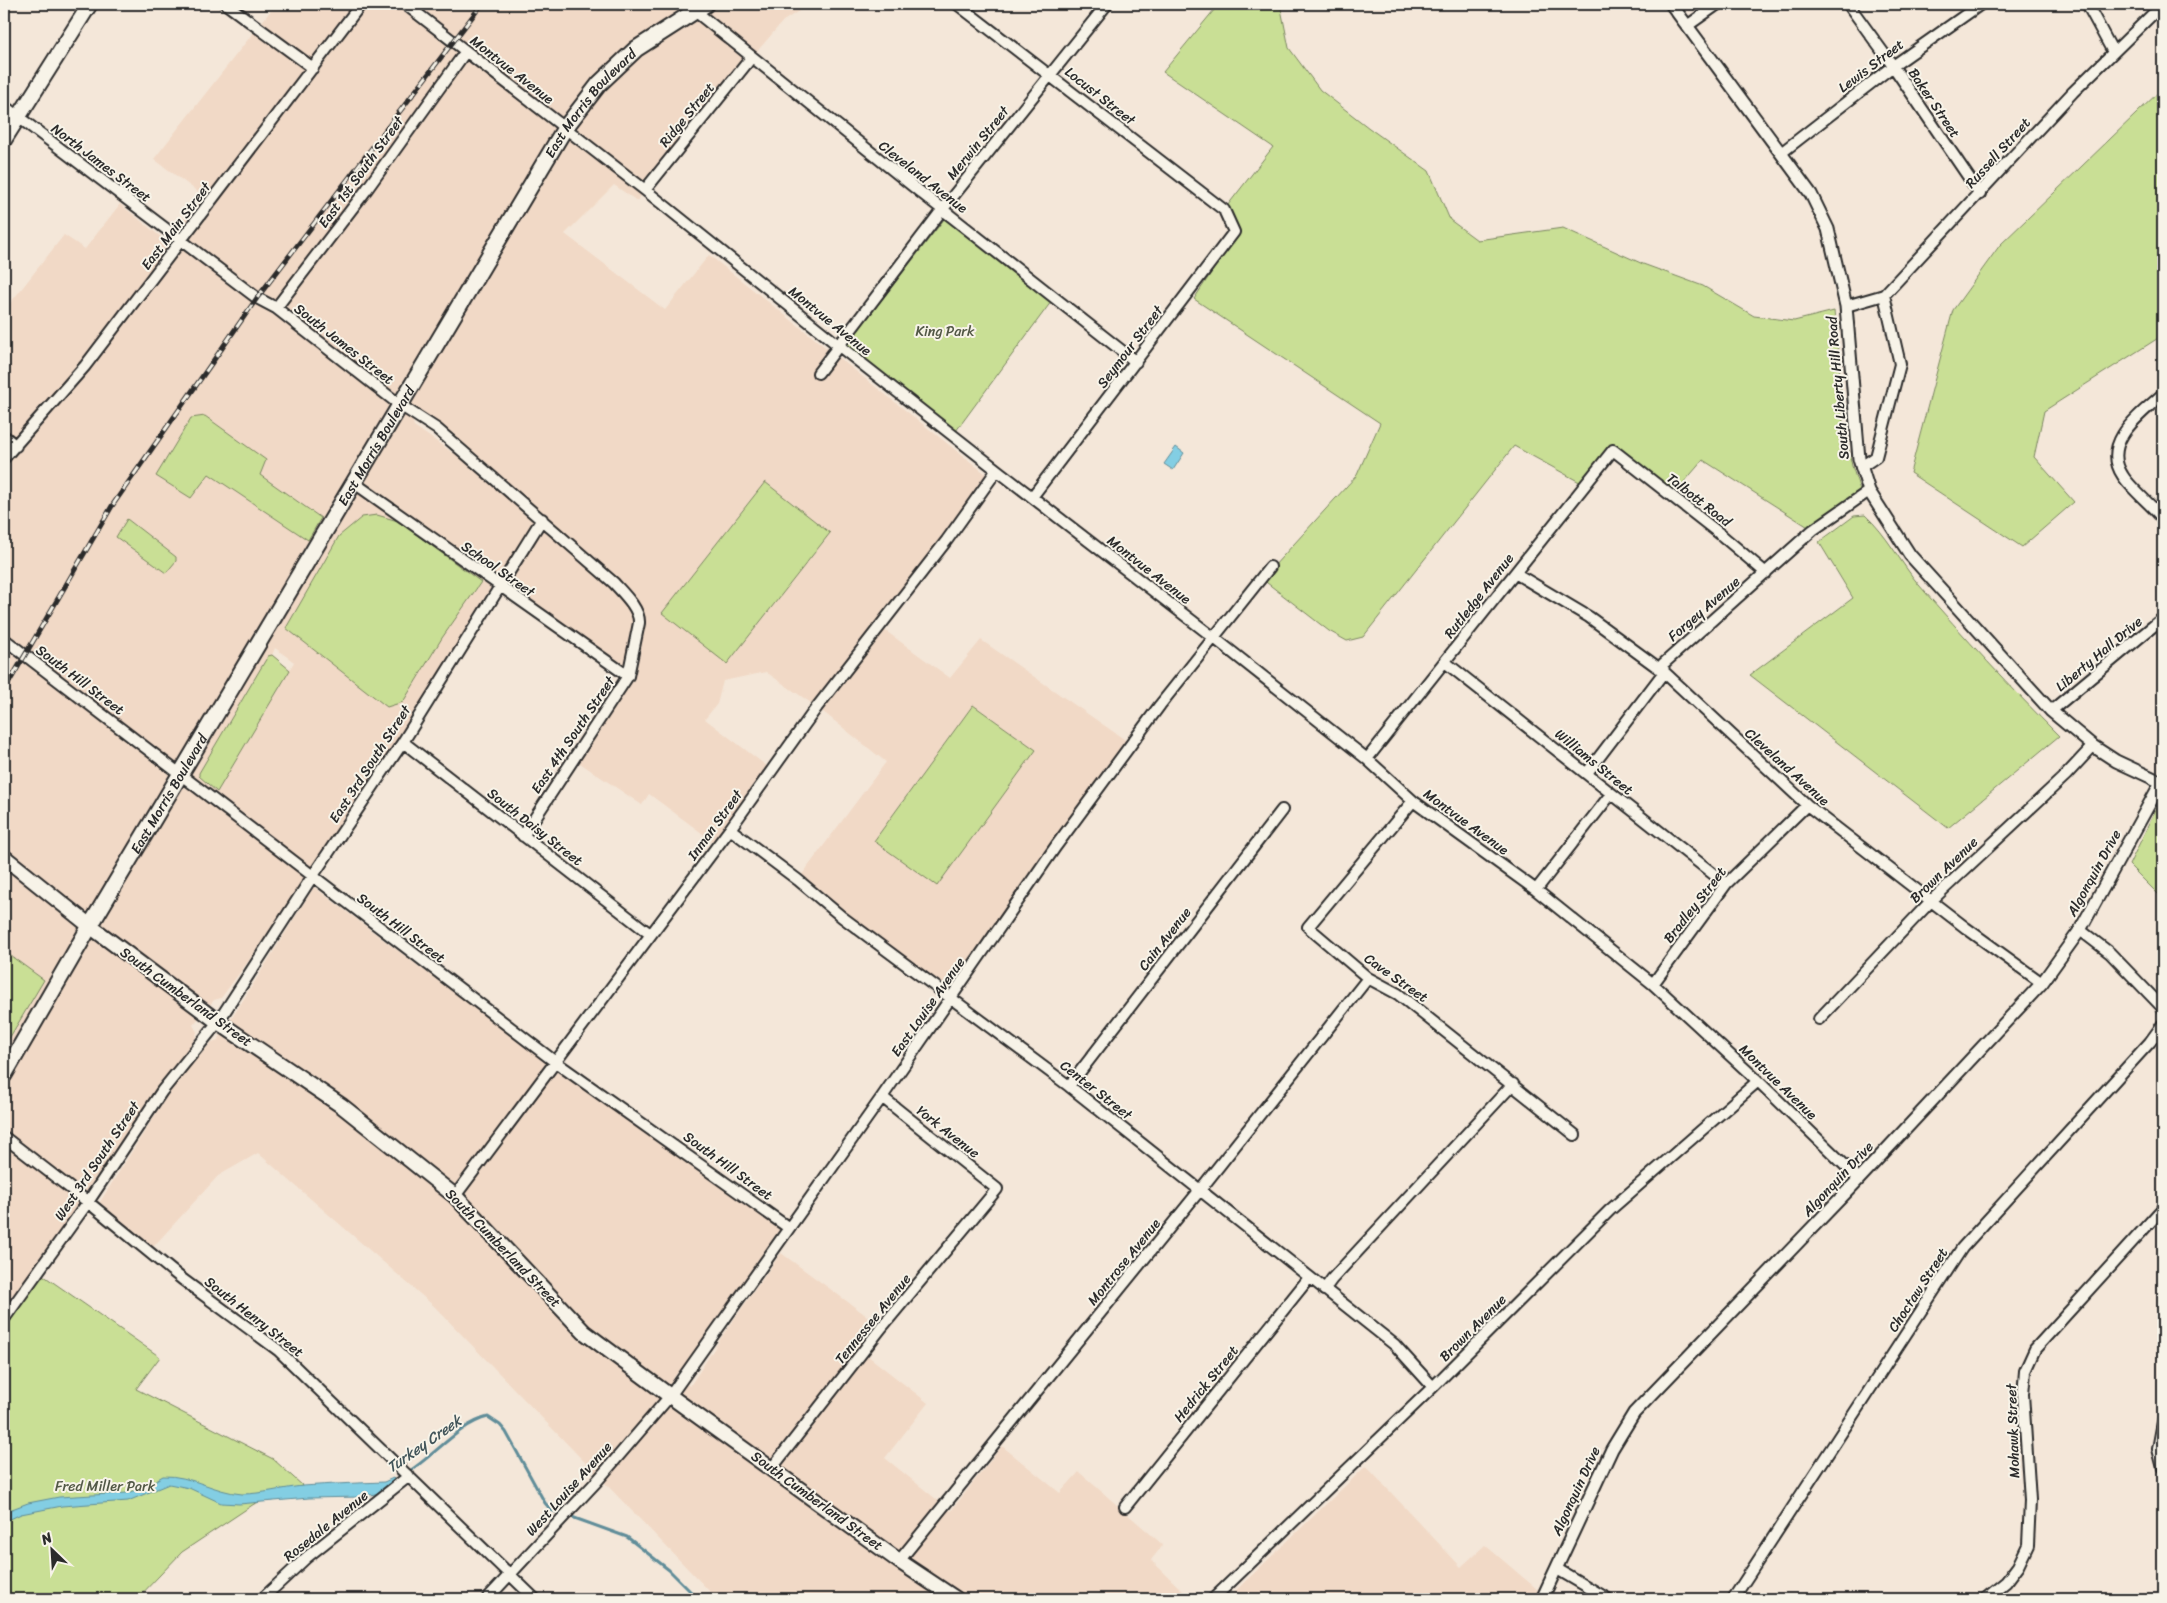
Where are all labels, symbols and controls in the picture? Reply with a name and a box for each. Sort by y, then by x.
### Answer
street label: Montvue Avenue [464,29,560,111]
street label: Lewis Street [1833,33,1909,99]
street label: East Morris Boulevard [538,41,643,162]
street label: Locust Street [1059,60,1142,133]
street label: Baker Street [1901,63,1967,143]
street label: Ridge Street [653,77,721,153]
street label: Merwin Street [940,99,1017,186]
street label: East 1st South Street [312,109,411,233]
street label: Russell Street [1959,112,2037,194]
street label: North James Street [45,117,157,209]
street label: Cleveland Avenue [873,134,973,220]
street label: East Main Street [134,175,218,276]
street label: Montvue Avenue [783,279,877,363]
street label: South James Street [288,297,400,391]
street label: Seymour Street [1090,299,1170,394]
street label: South Liberty Hill Road [1819,314,1857,461]
park label: King Park [915,319,975,344]
street label: East Morris Boulevard [330,379,422,511]
street label: Talbott Road [1661,466,1738,535]
street label: Montvue Avenue [1101,529,1197,611]
street label: School Street [456,534,541,604]
street label: Rutledge Avenue [1437,548,1521,644]
street label: Forgey Avenue [1662,570,1746,648]
street label: Liberty Hall Drive [2050,610,2148,698]
street label: South Hill Street [30,638,130,722]
street label: East 4th South Street [524,670,623,799]
street label: East 3rd South Street [322,699,418,828]
street label: Williams Street [1549,722,1639,802]
street label: Cleveland Avenue [1739,722,1836,813]
street label: East Morris Boulevard [123,727,215,859]
street label: South Daisy Street [481,781,589,873]
street label: Montvue Avenue [1418,782,1515,862]
street label: Inman Street [680,783,750,866]
street label: Algonquin Drive [2059,825,2128,922]
street label: Brown Avenue [1904,831,1984,909]
street label: Bradley Street [1657,861,1733,949]
street label: South Hill Street [351,886,451,970]
street label: Cain Avenue [1132,902,1198,976]
street label: South Cumberland Street [115,940,257,1054]
street label: Cave Street [1359,947,1433,1009]
street label: East Louise Avenue [884,952,972,1062]
street label: Montvue Avenue [1733,1038,1823,1126]
street label: Center Street [1054,1054,1139,1127]
street label: West 3rd South Street [48,1095,147,1226]
street label: York Avenue [911,1099,985,1165]
street label: South Hill Street [678,1125,778,1207]
street label: Algonquin Drive [1795,1135,1880,1223]
street label: South Cumberland Street [439,1182,567,1314]
street label: Montrose Avenue [1081,1213,1167,1311]
street label: Choctaw Street [1881,1243,1955,1337]
street label: Tennessee Avenue [828,1268,918,1370]
street label: South Henry Street [199,1270,309,1364]
street label: Brown Avenue [1433,1288,1513,1368]
street label: Hedrick Street [1167,1340,1245,1428]
street label: Mohawk Street [1999,1382,2027,1479]
water label: Turkey Creek [381,1407,469,1480]
street label: West Louise Avenue [519,1436,619,1542]
street label: Algonquin Drive [1544,1442,1608,1541]
street label: South Cumberland Street [746,1444,888,1558]
park label: Fred Miller Park [55,1474,156,1499]
street label: Rosedale Avenue [278,1484,374,1568]
text: N [36,1525,57,1552]
north arrow [28,1526,78,1576]

